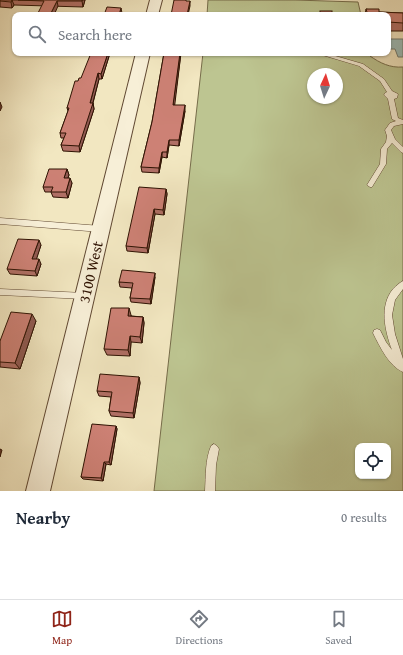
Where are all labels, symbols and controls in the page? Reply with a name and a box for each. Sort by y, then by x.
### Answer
search box [12,12,391,56]
icon: search [26,23,48,45]
text: Search here [58,24,132,45]
north arrow [307,68,343,104]
street label: 3100 West [73,238,108,305]
map controls [355,443,391,479]
button: locate [355,443,391,479]
text: Nearby [16,505,70,530]
text: 0 results [341,508,387,527]
tab: Map [51,608,73,648]
tab: Directions [176,608,223,648]
tab: Saved [325,608,352,648]

